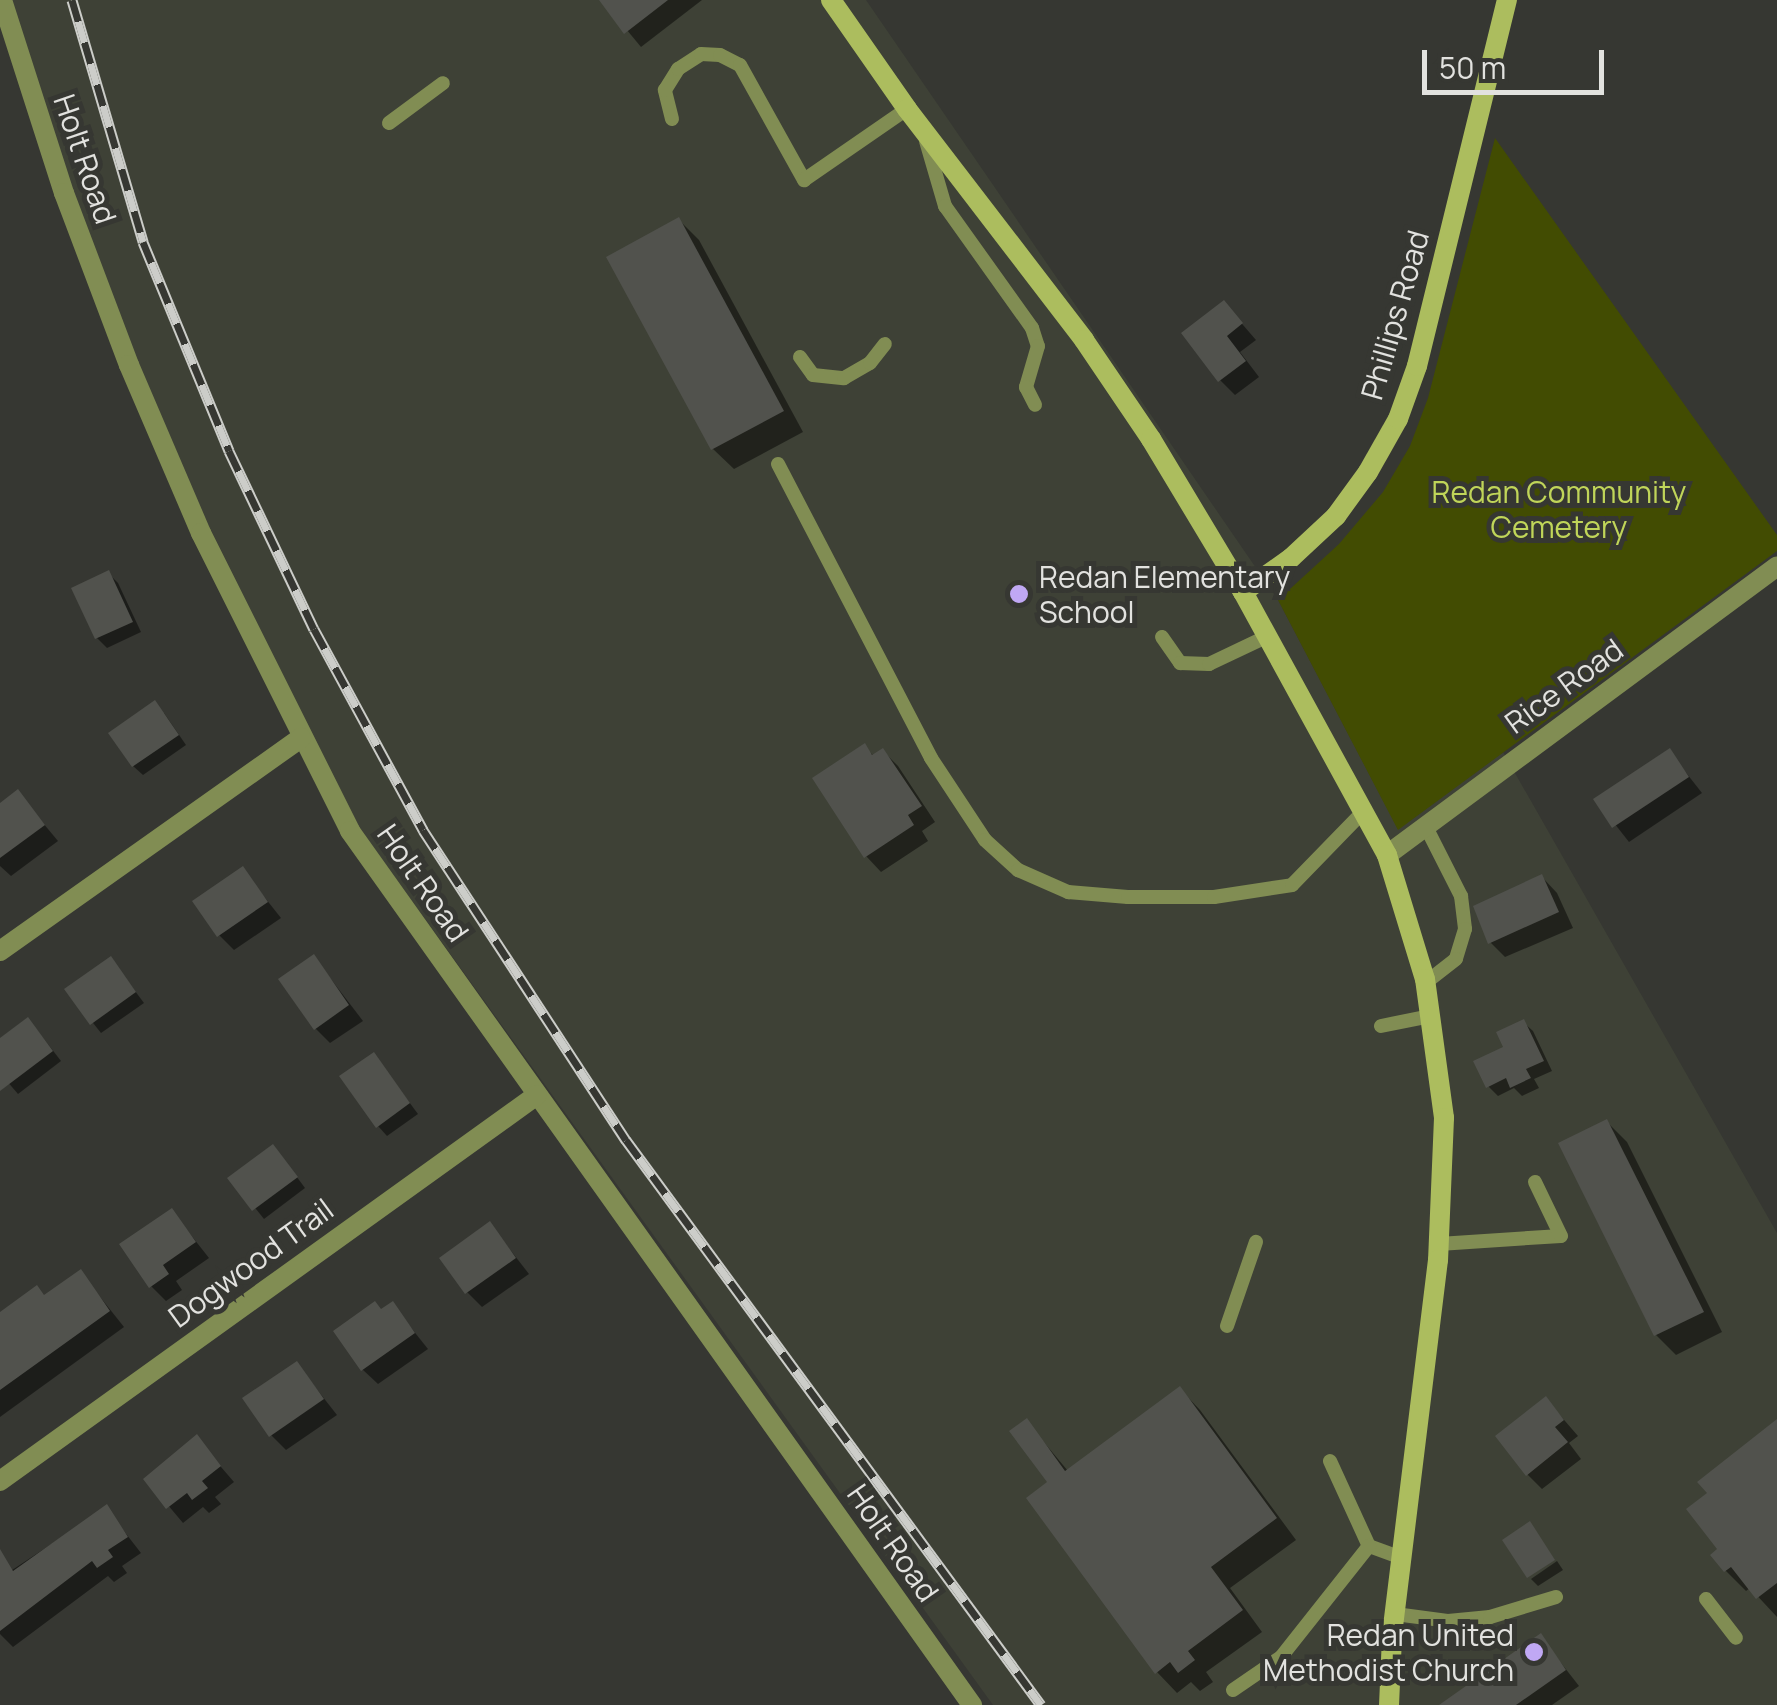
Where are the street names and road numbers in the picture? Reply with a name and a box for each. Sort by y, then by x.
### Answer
street label: Holt Road [46,90,124,228]
street label: Phillips Road [1354,226,1436,404]
street label: Rice Road [1498,631,1630,741]
street label: Holt Road [370,818,476,948]
street label: Dogwood Trail [162,1191,340,1335]
street label: Holt Road [840,1478,946,1608]

